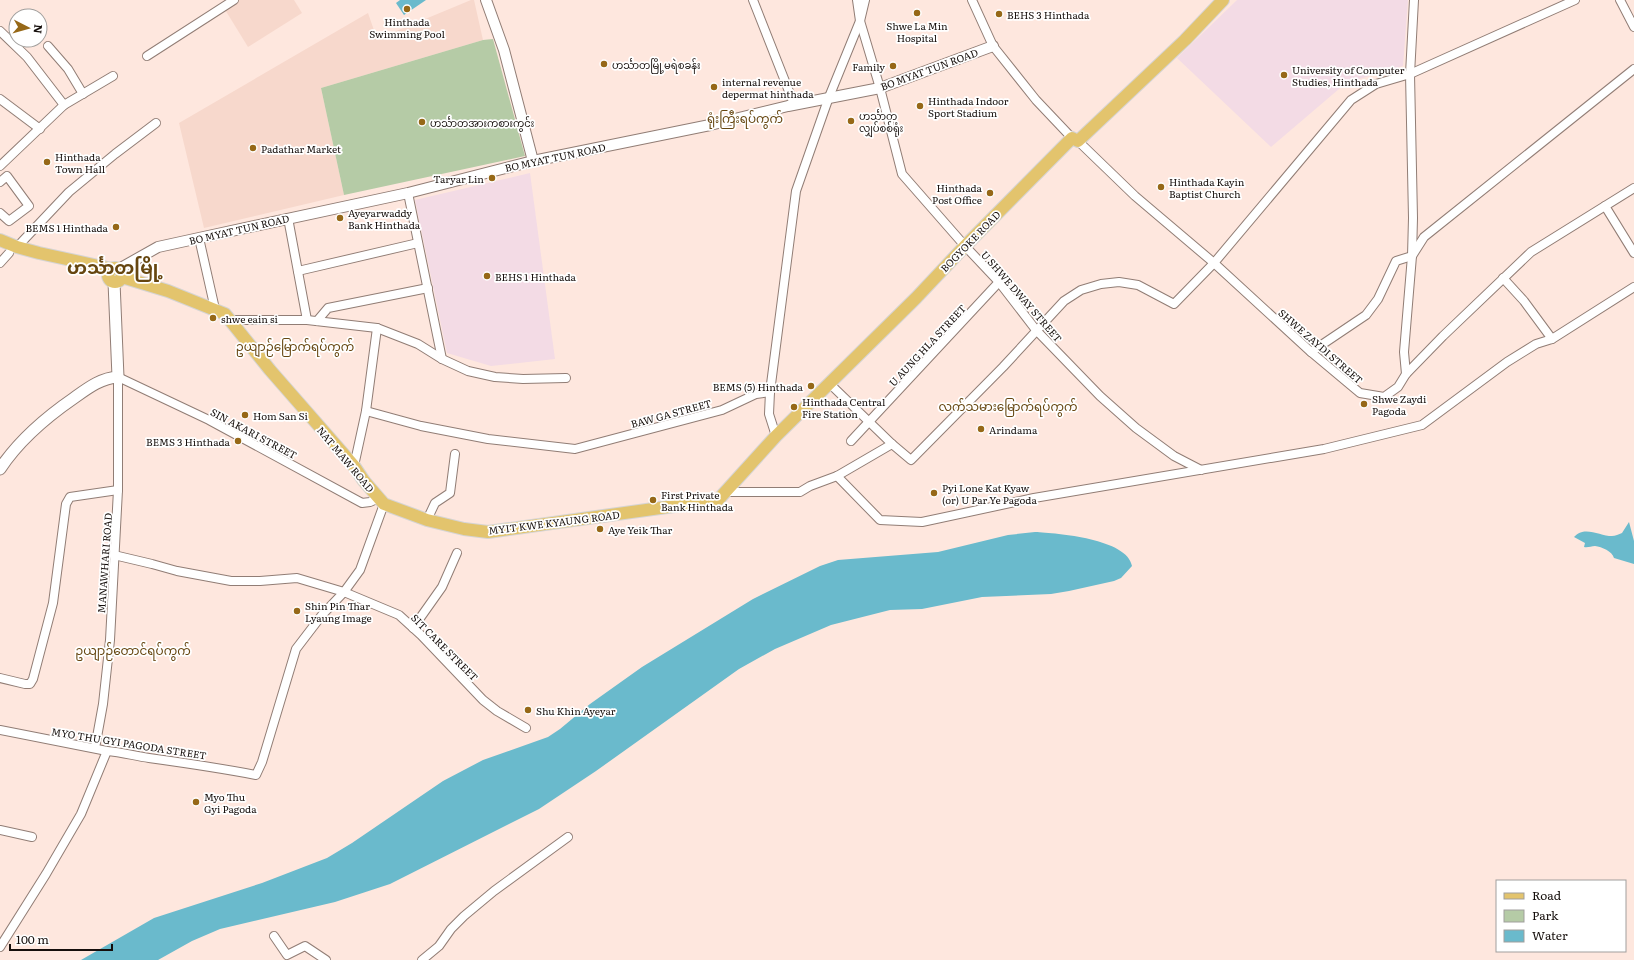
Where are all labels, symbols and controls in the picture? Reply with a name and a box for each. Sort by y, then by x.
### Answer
marker: Hinthada Swimming Pool [402,4,412,14]
place label: BEHS 3 Hinthada [1007,7,1090,22]
north arrow [8,8,48,48]
marker: Shwe La Min Hospital [912,8,922,18]
marker: BEHS 3 Hinthada [994,9,1004,19]
place label: Hinthada Swimming Pool [369,14,445,41]
place label: Shwe La Min Hospital [886,18,948,45]
text: N [31,24,47,35]
street label: BO MYAT TUN ROAD [878,44,980,94]
place label: ဟင်္သာတမြို့မရဲစခန်း [612,57,700,74]
marker: ဟင်္သာတမြို့မရဲစခန်း [599,59,609,69]
place label: Family [852,59,885,74]
marker: Family [888,61,898,71]
place label: University of Computer Studies, Hinthada [1292,62,1405,89]
marker: University of Computer Studies, Hinthada [1279,70,1289,80]
place label: internal revenue depermat hinthada [722,74,814,101]
marker: internal revenue depermat hinthada [709,82,719,92]
place label: Hinthada Indoor Sport Stadium [928,93,1009,120]
marker: Hinthada Indoor Sport Stadium [915,101,925,111]
place label: ဟင်္သာတ လျှပ်စစ်ရုံး [859,108,903,138]
district label: ရုံးကြီးရပ်ကွက် [707,109,783,129]
place label: ဟင်္သာတအားကစားကွင်း [430,115,534,132]
marker: ဟင်္သာတ လျှပ်စစ်ရုံး [846,116,856,126]
marker: ဟင်္သာတအားကစားကွင်း [417,117,427,127]
street label: BO MYAT TUN ROAD [503,139,607,175]
place label: Padathar Market [261,141,341,156]
marker: Padathar Market [248,143,258,153]
place label: Hinthada Town Hall [55,149,106,176]
marker: Hinthada Town Hall [42,157,52,167]
place label: Taryar Lin [433,171,484,186]
marker: Taryar Lin [487,173,497,183]
place label: Hinthada Kayin Baptist Church [1169,174,1245,201]
place label: Hinthada Post Office [932,180,983,207]
marker: Hinthada Kayin Baptist Church [1156,182,1166,192]
marker: Hinthada Post Office [985,188,995,198]
place label: Ayeyarwaddy Bank Hinthada [348,205,421,232]
street label: BOGYOKE ROAD [937,207,1004,275]
street label: BO MYAT TUN ROAD [187,210,291,248]
marker: Ayeyarwaddy Bank Hinthada [335,213,345,223]
place label: BEMS 1 Hinthada [25,220,109,235]
marker: BEMS 1 Hinthada [111,222,121,232]
street label: U SHWE DWAY STREET [978,247,1066,345]
district label: ဟင်္သာတမြို့ [67,253,163,282]
place label: BEHS 1 Hinthada [495,269,577,284]
marker: BEHS 1 Hinthada [482,271,492,281]
street label: U AUNG HLA STREET [885,301,969,389]
street label: SHWE ZAYDI STREET [1275,305,1367,387]
place label: shwe eain si [221,311,278,326]
marker: shwe eain si [208,313,218,323]
district label: ဥယျာဉ်မြောက်ရပ်ကွက် [236,337,354,357]
place label: BEMS (5) Hinthada [713,379,804,394]
marker: BEMS (5) Hinthada [806,381,816,391]
place label: Shwe Zaydi Pagoda [1372,391,1427,418]
place label: Hinthada Central Fire Station [802,394,886,421]
street label: BAW GA STREET [629,395,713,431]
district label: လက်သမားမြောက်ရပ်ကွက် [939,397,1077,417]
marker: Shwe Zaydi Pagoda [1359,399,1369,409]
marker: Hinthada Central Fire Station [789,402,799,412]
street label: SIN AKARI STREET [208,404,300,462]
place label: Hom San Si [253,408,309,423]
marker: Hom San Si [240,410,250,420]
place label: Arindama [989,422,1038,437]
street label: NAT MAW ROAD [314,423,378,495]
marker: Arindama [976,424,986,434]
place label: BEMS 3 Hinthada [146,434,231,449]
marker: BEMS 3 Hinthada [233,436,243,446]
place label: Pyi Lone Kat Kyaw (or) U Par Ye Pagoda [942,480,1037,507]
place label: First Private Bank Hinthada [661,487,734,514]
marker: Pyi Lone Kat Kyaw (or) U Par Ye Pagoda [929,488,939,498]
marker: First Private Bank Hinthada [648,495,658,505]
street label: MYIT KWE KYAUNG ROAD [487,506,621,538]
street label: MANAWHARI ROAD [93,512,115,614]
place label: Aye Yeik Thar [608,522,673,537]
marker: Aye Yeik Thar [595,524,605,534]
place label: Shin Pin Thar Lyaung Image [305,598,372,625]
marker: Shin Pin Thar Lyaung Image [292,606,302,616]
street label: SIT CARE STREET [408,610,482,684]
district label: ဥယျာဉ်တောင်ရပ်ကွက် [75,641,191,661]
place label: Shu Khin Ayeyar [536,703,616,718]
marker: Shu Khin Ayeyar [523,705,533,715]
street label: MYO THU GYI PAGODA STREET [50,723,208,763]
place label: Myo Thu Gyi Pagoda [204,789,257,816]
marker: Myo Thu Gyi Pagoda [191,797,201,807]
legend [1496,880,1626,952]
text: Road [1532,886,1562,904]
text: Park [1532,906,1559,924]
scale bar [10,926,112,952]
text: Water [1532,926,1568,944]
text: 100 m [16,930,49,948]

